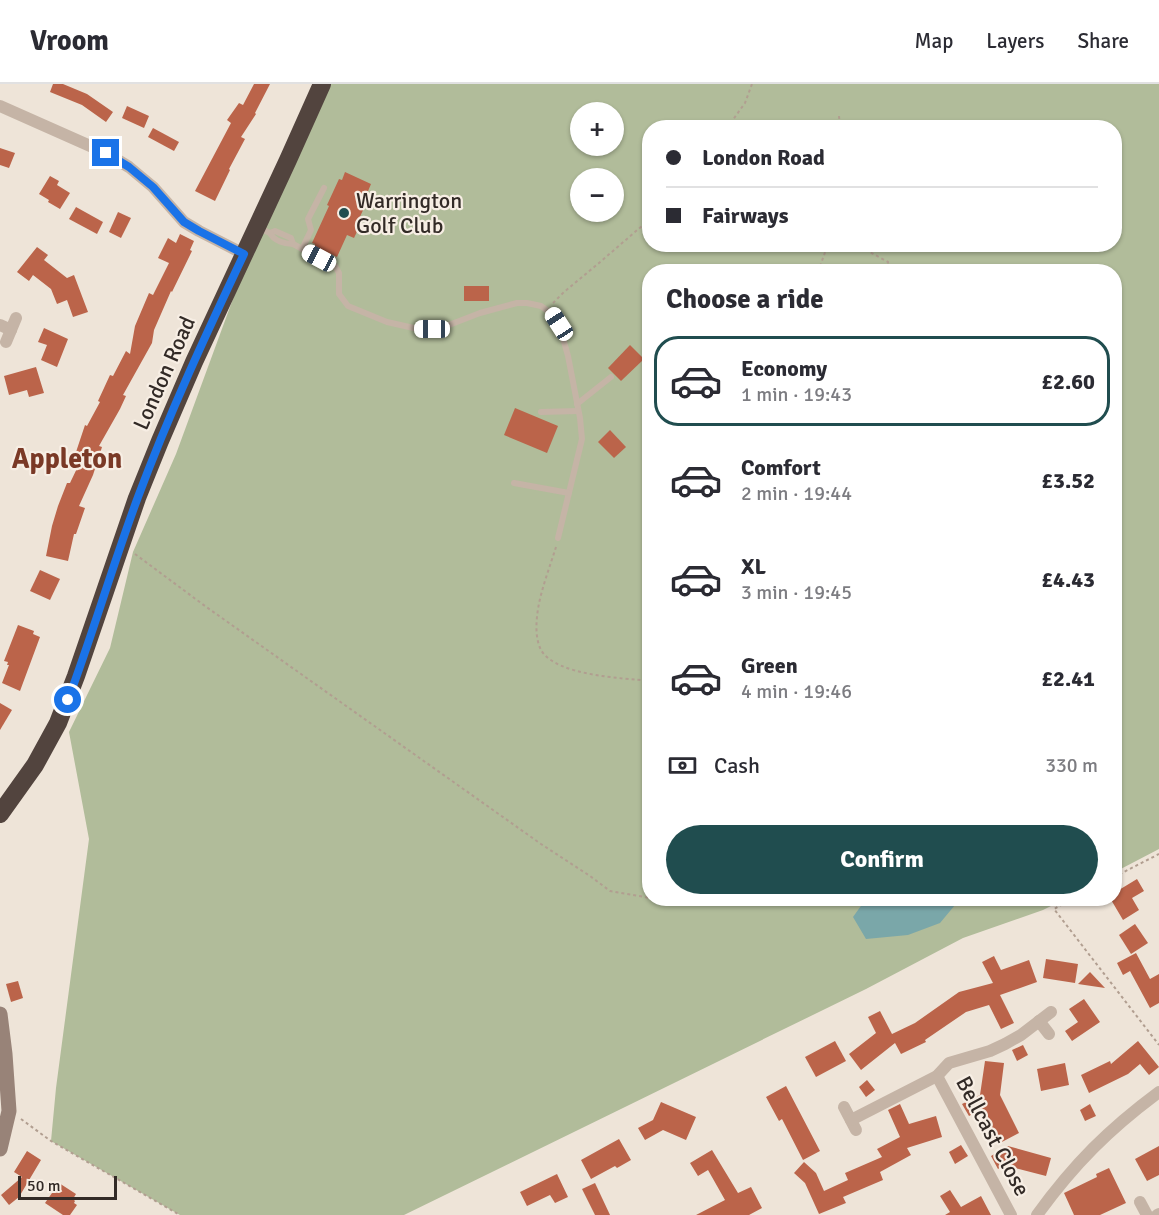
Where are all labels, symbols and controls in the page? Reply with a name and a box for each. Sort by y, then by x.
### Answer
text: Vroom [30,24,109,58]
text: Map [915,28,953,54]
text: Layers [986,28,1044,54]
text: Share [1077,28,1129,54]
map controls [570,102,624,222]
button: + [570,102,624,156]
route end [92,139,119,166]
text: London Road [702,144,825,171]
button: − [570,168,624,222]
place label: Warrington Golf Club [356,187,462,239]
text: Fairways [702,202,788,229]
marker: Warrington Golf Club [337,206,351,220]
car [299,242,339,274]
text: Choose a ride [666,283,824,316]
car [542,304,576,344]
street label: London Road [127,312,201,434]
car [414,320,450,338]
icon: car [669,354,723,408]
text: Economy [741,355,827,382]
text: £2.60 [1041,368,1095,395]
text: 1 min · 19:43 [741,382,852,407]
district label: Appleton [12,442,122,476]
icon: car [669,453,723,507]
text: Comfort [741,454,821,481]
text: £3.52 [1041,467,1095,494]
text: 2 min · 19:44 [741,481,852,506]
icon: car [669,552,723,606]
text: XL [741,553,766,580]
text: £4.43 [1041,566,1095,593]
text: 3 min · 19:45 [741,580,852,605]
icon: car [669,651,723,705]
text: Green [741,652,798,679]
text: £2.41 [1041,665,1095,692]
text: 4 min · 19:46 [741,679,852,704]
route start [54,686,81,713]
icon: cash [666,749,699,782]
text: Cash [714,752,760,779]
text: 330 m [1045,753,1098,778]
button: Confirm [666,825,1098,894]
street label: Bellcast Close [950,1071,1036,1201]
scale bar [18,1173,117,1200]
text: 50 m [27,1176,61,1196]

